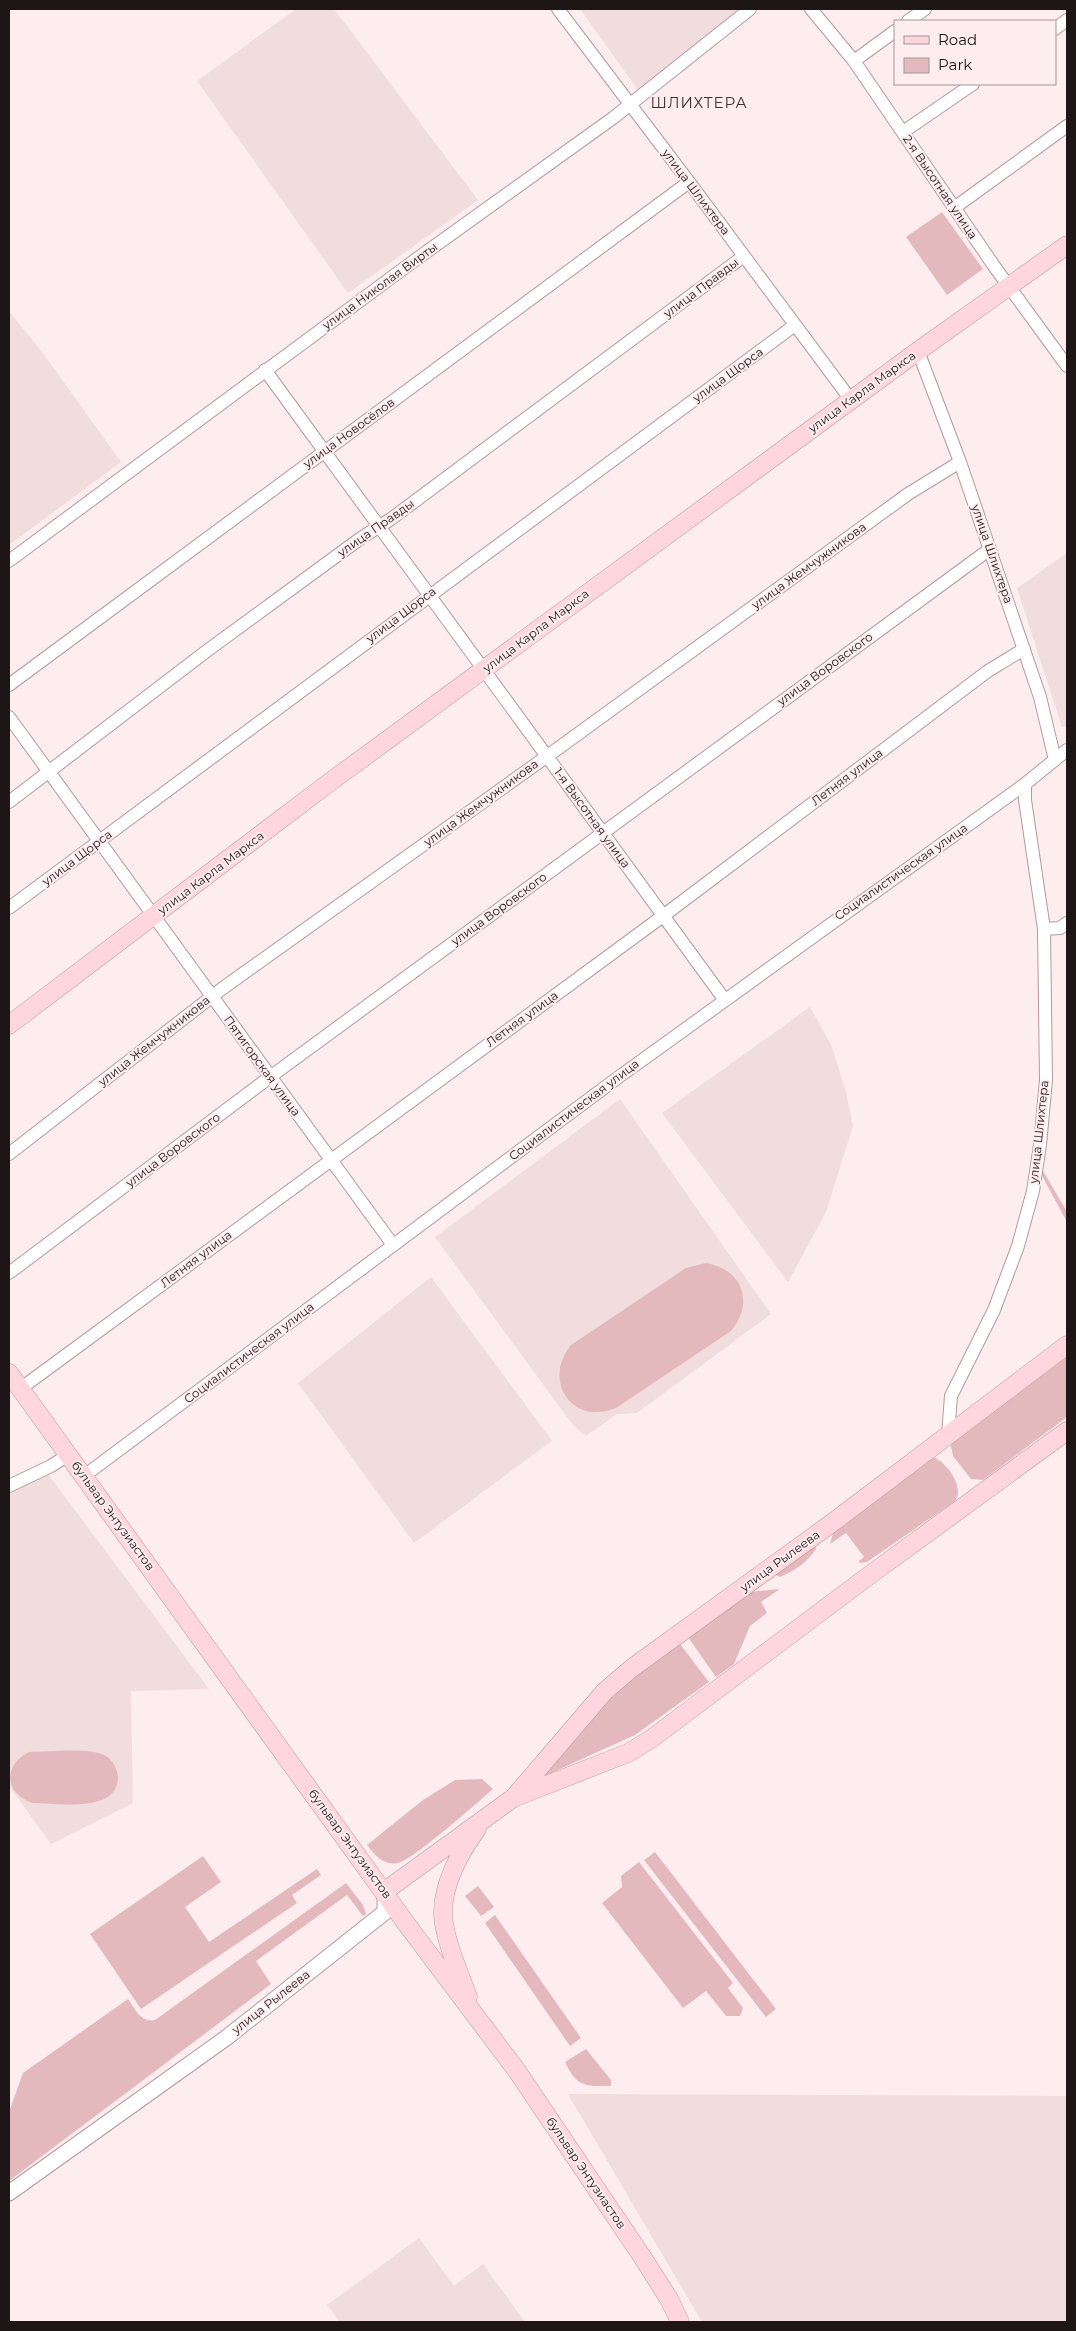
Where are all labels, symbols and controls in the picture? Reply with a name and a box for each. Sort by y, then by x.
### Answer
legend [894,20,1056,85]
text: Road [938,30,977,49]
text: Park [938,55,972,74]
district label: ШЛИХТЕРА [650,93,748,112]
street label: 2-я Высотная улица [900,132,981,242]
street label: улица Шлихтера [659,145,734,238]
street label: улица Николая Вирты [318,239,440,333]
street label: улица Правды [659,254,741,321]
street label: улица Щорса [689,344,766,406]
street label: улица Карла Маркса [804,348,918,436]
street label: улица Новосёлов [299,394,397,471]
street label: улица Правды [334,496,417,560]
street label: улица Шлихтера [968,501,1016,605]
street label: улица Жемчужникова [748,519,869,613]
street label: улица Щорса [362,583,439,646]
street label: улица Карла Маркса [479,586,592,676]
street label: улица Воровского [773,629,876,709]
street label: Летняя улица [808,745,885,808]
street label: улица Жемчужникова [420,756,541,850]
street label: 1-я Высотная улица [551,765,634,871]
street label: Социалистическая улица [831,820,970,923]
street label: улица Щорса [38,826,115,889]
street label: улица Карла Маркса [154,828,267,918]
street label: улица Воровского [447,869,550,949]
street label: Летняя улица [483,987,561,1050]
street label: улица Жемчужникова [94,992,213,1090]
street label: Пятигорская улица [221,1012,304,1119]
street label: Социалистическая улица [506,1056,642,1163]
street label: улица Шлихтера [1026,1080,1051,1185]
street label: улица Воровского [122,1109,223,1191]
street label: Летняя улица [157,1227,234,1290]
street label: Социалистическая улица [181,1299,317,1406]
street label: бульвар Энтузиастов [69,1458,158,1573]
street label: улица Рылеева [736,1527,823,1595]
street label: бульвар Энтузиастов [306,1786,395,1901]
street label: улица Рылеева [228,1966,313,2037]
street label: бульвар Энтузиастов [543,2114,629,2232]

